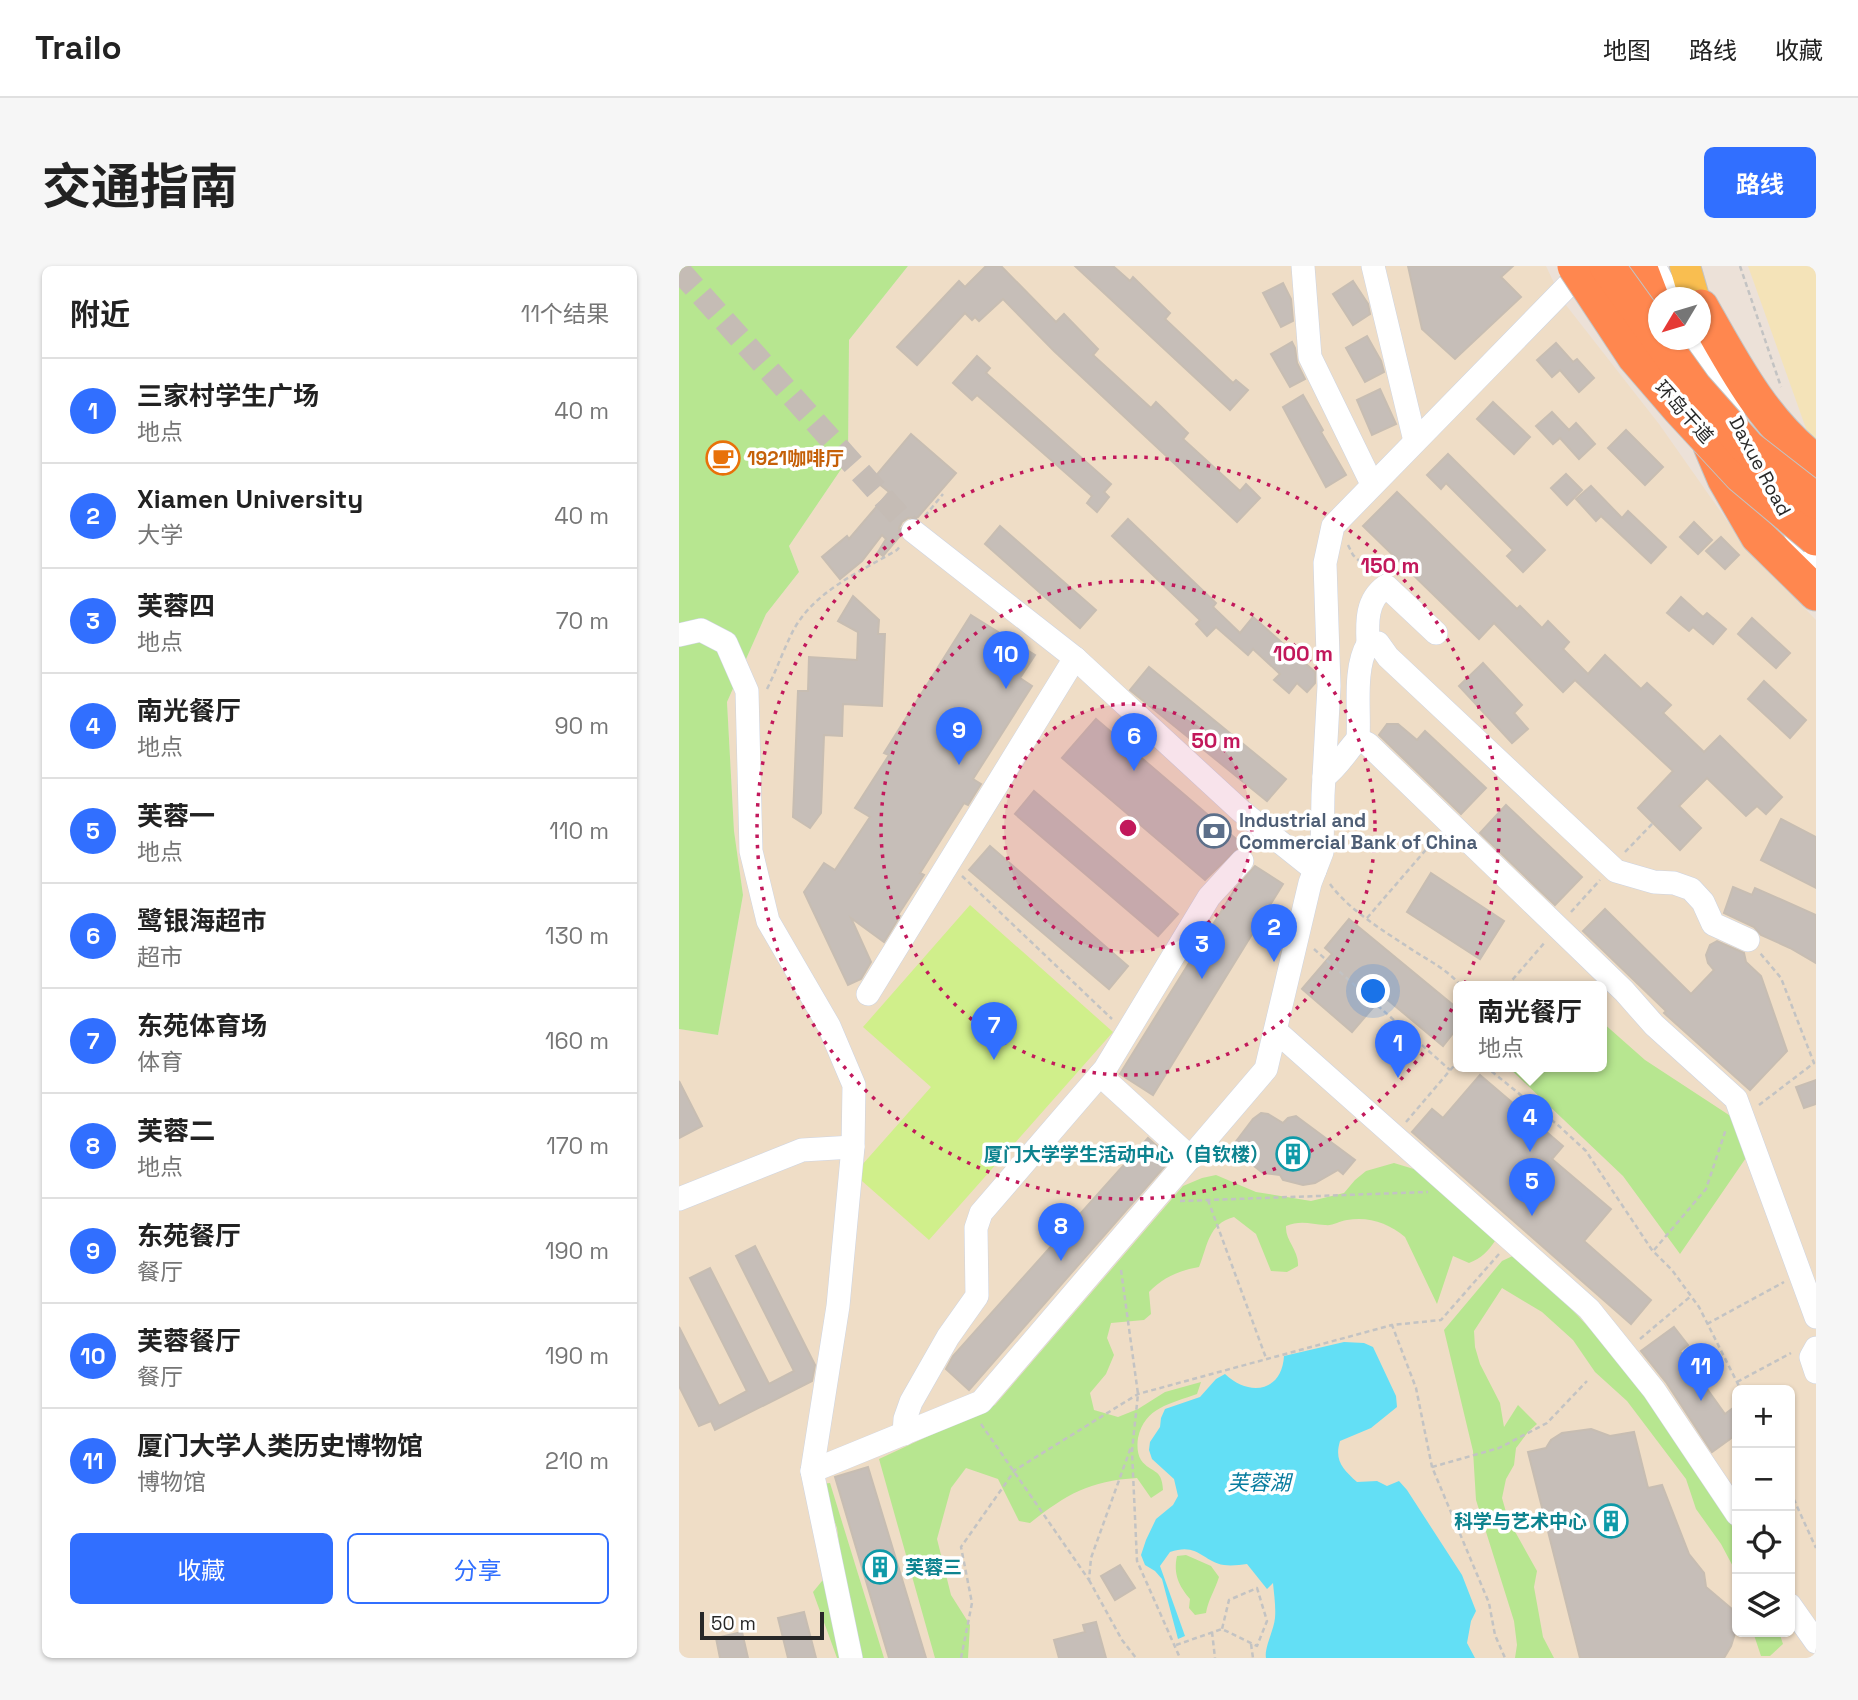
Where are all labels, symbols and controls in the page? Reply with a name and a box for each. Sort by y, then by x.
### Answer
text: Trailo [35,27,122,69]
text: 地图 [1603,35,1651,66]
text: 路线 [1689,35,1737,66]
text: 收藏 [1775,35,1823,66]
button: 路线 [1704,147,1816,218]
text: 交通指南 [42,156,238,218]
north arrow [1648,287,1711,350]
text: 附近 [70,295,130,334]
text: 11个结果 [521,299,609,329]
street label: 环岛干道 [1649,375,1719,449]
text: 三家村学生广场 [137,379,319,413]
text: 1 [88,396,98,426]
text: 40 m [554,396,609,426]
street label: Daxue Road [1723,412,1797,520]
text: 地点 [137,417,183,447]
cafe icon: 1921咖啡厅 [704,439,742,477]
place label: 1921咖啡厅 [747,446,844,471]
text: Xiamen University [137,482,363,516]
text: 2 [86,501,100,531]
text: 40 m [554,501,609,531]
text: 大学 [137,520,183,550]
text: 150 m [1361,552,1419,579]
text: 芙蓉四 [137,589,215,623]
text: 3 [86,606,100,636]
text: 70 m [556,606,609,636]
text: 地点 [137,627,183,657]
pin: 10 [983,631,1029,689]
text: 100 m [1273,640,1333,667]
text: 南光餐厅 [137,694,241,728]
pin: 9 [936,707,982,765]
text: 4 [86,711,100,741]
text: 90 m [554,711,609,741]
pin: 6 [1111,713,1157,771]
text: 50 m [1191,727,1241,754]
text: 地点 [137,732,183,762]
text: 芙蓉一 [137,799,215,833]
place label: Industrial and Commercial Bank of China [1239,808,1477,855]
bank icon: Industrial and Commercial Bank of China [1195,812,1233,850]
text: 5 [86,816,100,846]
text: 110 m [549,816,609,846]
centre of rings [1116,816,1140,840]
text: 地点 [137,837,183,867]
text: 鹭银海超市 [137,904,267,938]
pin: 2 [1251,904,1297,962]
text: 6 [86,921,100,951]
text: 130 m [545,921,609,951]
pin: 3 [1179,921,1225,979]
text: 超市 [137,942,183,972]
your location [1356,974,1390,1008]
popup [1453,981,1607,1072]
text: 南光餐厅 [1478,995,1582,1029]
pin: 7 [971,1002,1017,1060]
text: 东苑体育场 [137,1009,267,1043]
pin: 1 [1375,1020,1421,1078]
text: 7 [87,1026,99,1056]
text: 160 m [545,1026,609,1056]
text: 地点 [1478,1033,1524,1063]
text: 体育 [137,1047,183,1077]
pin: 4 [1507,1094,1553,1152]
text: 芙蓉二 [137,1114,215,1148]
text: 8 [86,1131,100,1161]
text: 170 m [546,1131,609,1161]
building icon: 厦门大学学生活动中心（自钦楼） [1274,1135,1312,1173]
place label: 厦门大学学生活动中心（自钦楼） [984,1142,1269,1167]
text: 地点 [137,1152,183,1182]
pin: 5 [1509,1158,1555,1216]
pin: 8 [1038,1203,1084,1261]
text: 东苑餐厅 [137,1219,241,1253]
text: 9 [86,1236,100,1266]
text: 190 m [545,1236,609,1266]
text: 餐厅 [137,1257,183,1287]
text: 芙蓉餐厅 [137,1324,241,1358]
text: 10 [80,1341,106,1371]
text: 190 m [545,1341,609,1371]
pin: 11 [1678,1343,1724,1401]
text: 餐厅 [137,1362,183,1392]
map controls [1732,1385,1795,1637]
button: + [1732,1385,1795,1448]
text: 厦门大学人类历史博物馆 [137,1429,423,1463]
text: 11 [83,1446,103,1476]
text: 210 m [545,1446,609,1476]
button: − [1732,1448,1795,1511]
text: 博物馆 [137,1467,206,1497]
water label: 芙蓉湖 [1228,1469,1293,1496]
building icon: 科学与艺术中心 [1592,1502,1630,1540]
place label: 科学与艺术中心 [1454,1509,1587,1534]
button: locate [1732,1511,1795,1574]
button: 收藏 [70,1533,333,1604]
button: 分享 [347,1533,609,1604]
building icon: 芙蓉三 [861,1548,899,1586]
place label: 芙蓉三 [905,1555,962,1580]
button: layers [1732,1574,1795,1637]
scale bar [700,1609,824,1641]
text: 50 m [711,1611,756,1636]

